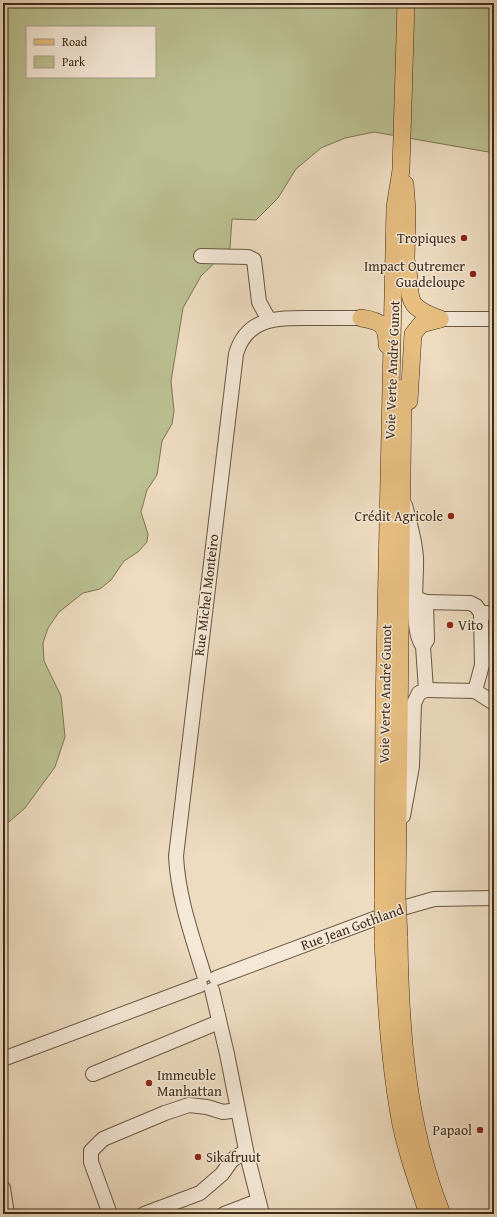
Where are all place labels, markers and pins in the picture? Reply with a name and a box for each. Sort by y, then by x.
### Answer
place label: Tropiques [397,228,456,248]
marker: Tropiques [459,233,469,243]
place label: Impact Outremer Guadeloupe [364,256,465,292]
marker: Impact Outremer Guadeloupe [468,269,478,279]
place label: Crédit Agricole [355,506,443,526]
marker: Crédit Agricole [446,511,456,521]
place label: Vito [458,615,483,635]
marker: Vito [445,620,455,630]
place label: Immeuble Manhattan [157,1065,222,1101]
marker: Immeuble Manhattan [144,1078,154,1088]
place label: Papaol [433,1120,472,1140]
marker: Papaol [475,1125,485,1135]
place label: Sikafruut [206,1147,261,1167]
marker: Sikafruut [193,1152,203,1162]

